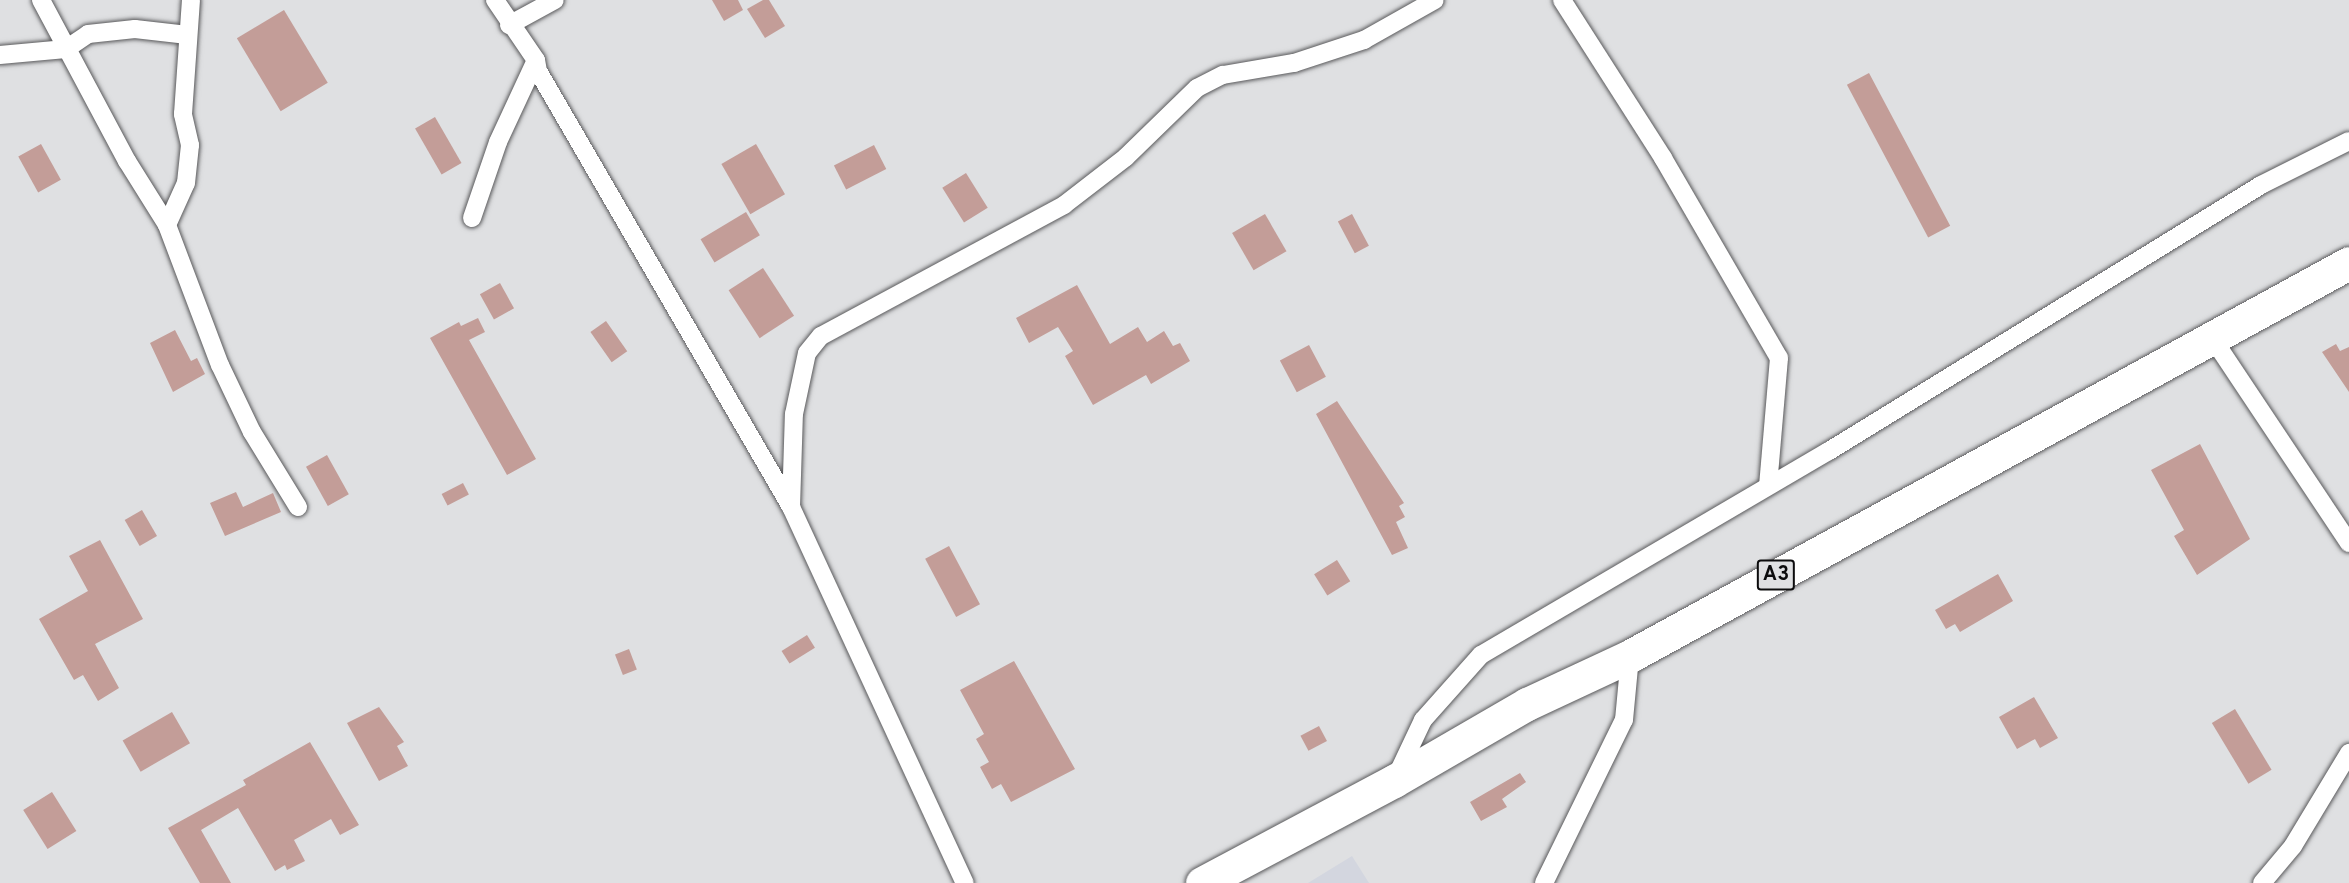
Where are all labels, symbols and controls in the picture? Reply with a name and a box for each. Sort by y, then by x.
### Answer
road number: A3 [1756,558,1796,592]

